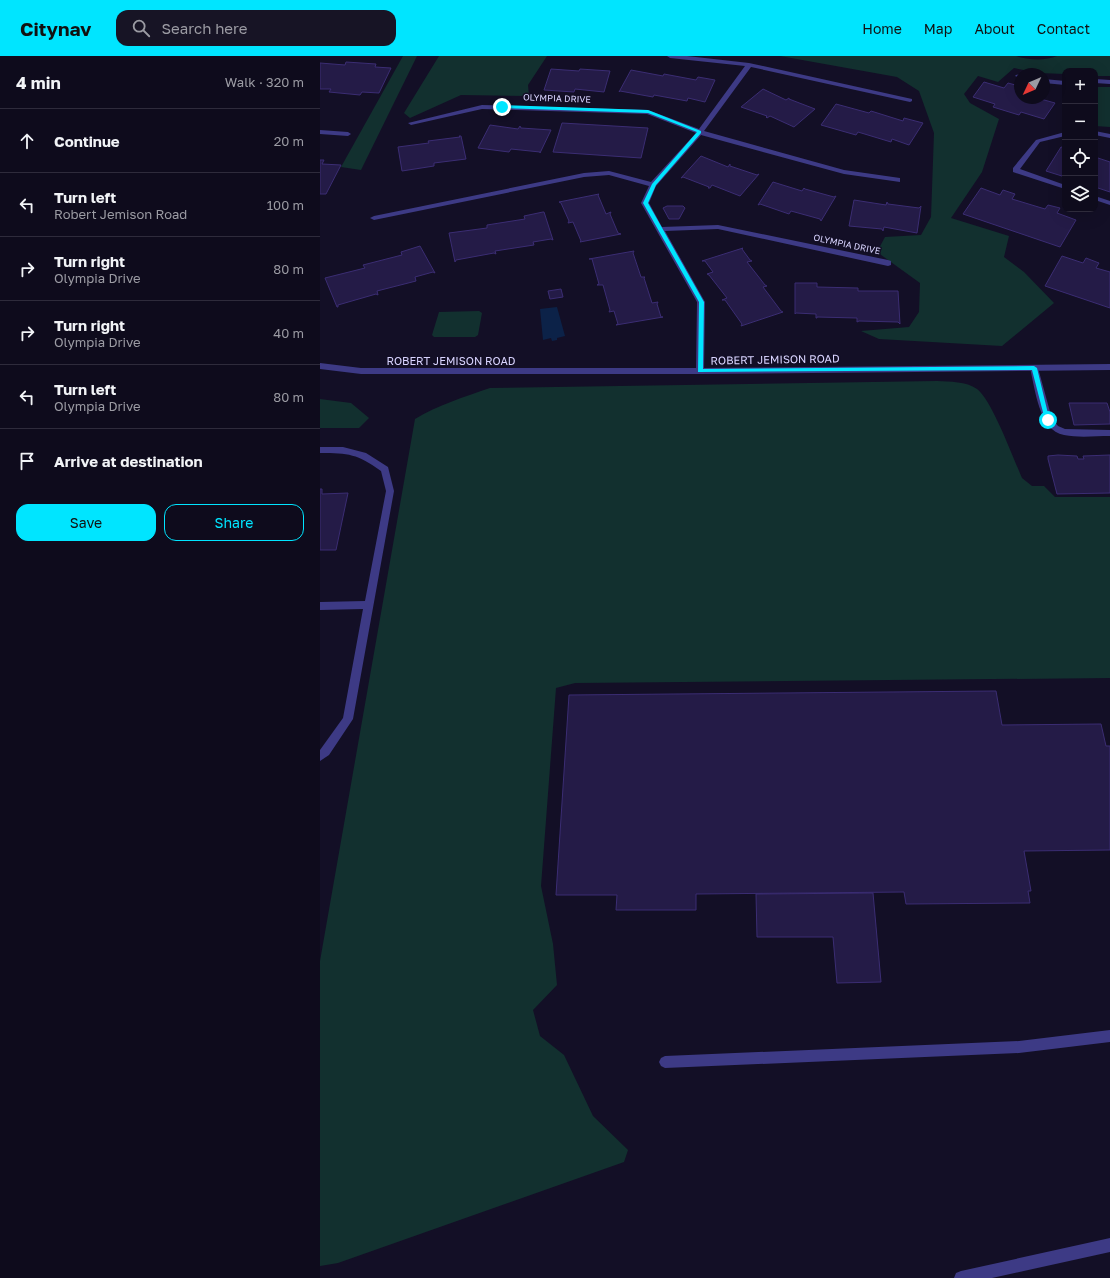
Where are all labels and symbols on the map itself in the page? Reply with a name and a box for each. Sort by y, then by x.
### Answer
north arrow [1014,68,1050,104]
street label: OLYMPIA DRIVE [523,91,591,105]
route end [493,98,511,116]
street label: OLYMPIA DRIVE [813,232,881,256]
street label: ROBERT JEMISON ROAD [710,351,840,367]
street label: ROBERT JEMISON ROAD [386,354,516,367]
route start [1039,411,1057,429]

